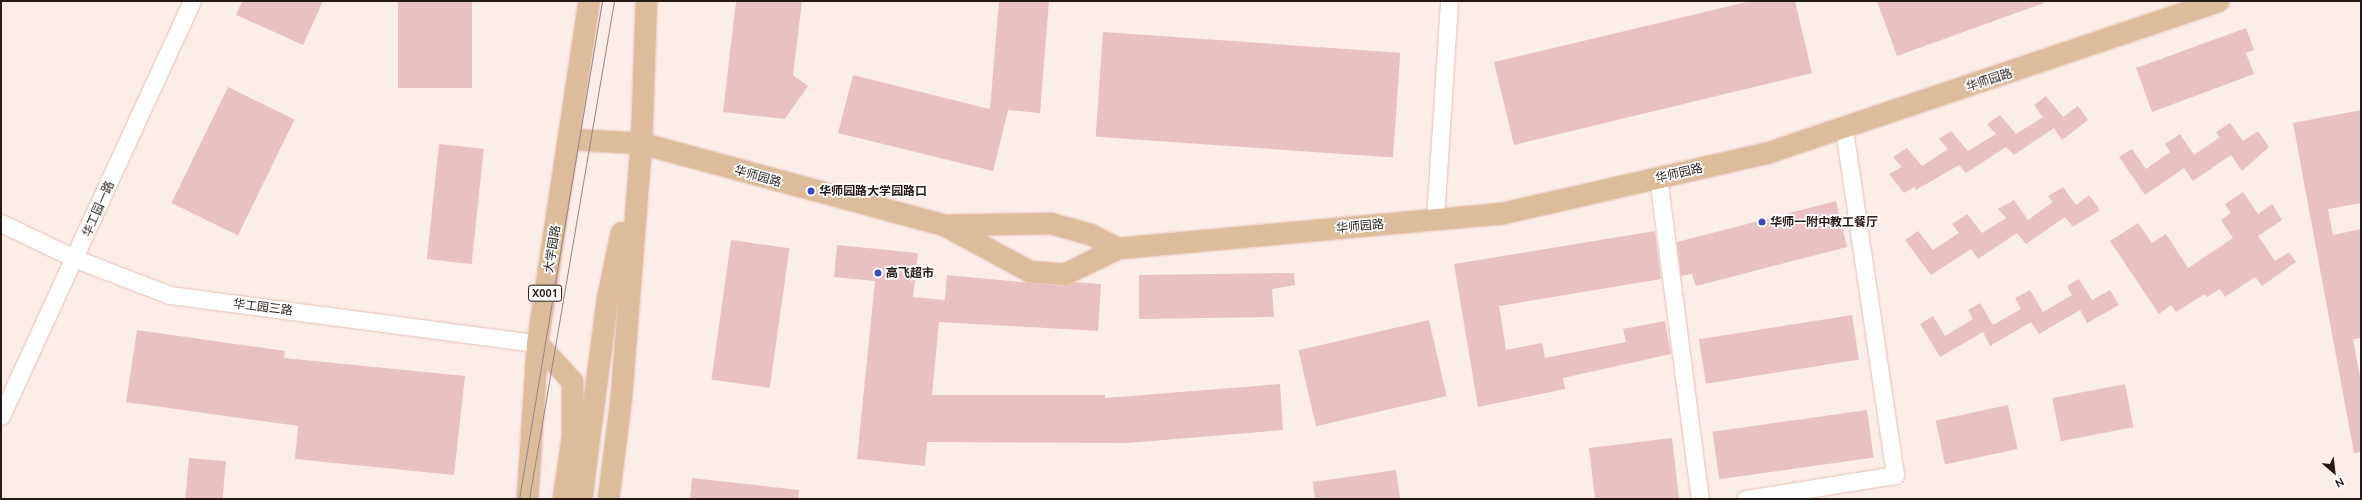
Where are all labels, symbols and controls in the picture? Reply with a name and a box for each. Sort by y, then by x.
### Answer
street label: 华师园路 [1964,66,2014,94]
street label: 华师园路 [1654,161,1704,185]
street label: 华师园路 [733,162,783,190]
street label: 华工园一路 [79,179,117,239]
place label: 华师园路大学园路口 [819,184,927,198]
marker: 华师园路大学园路口 [806,186,816,196]
place label: 华师一附中教工餐厅 [1770,215,1878,229]
street label: 华师园路 [1335,217,1385,235]
marker: 华师一附中教工餐厅 [1757,217,1767,227]
street label: 大学园路 [541,224,563,274]
place label: 高飞超市 [886,266,934,280]
marker: 高飞超市 [873,268,883,278]
road number: X001 [528,284,562,302]
street label: 华工园三路 [232,296,294,318]
north arrow [2314,452,2354,492]
text: N [2333,475,2346,490]

